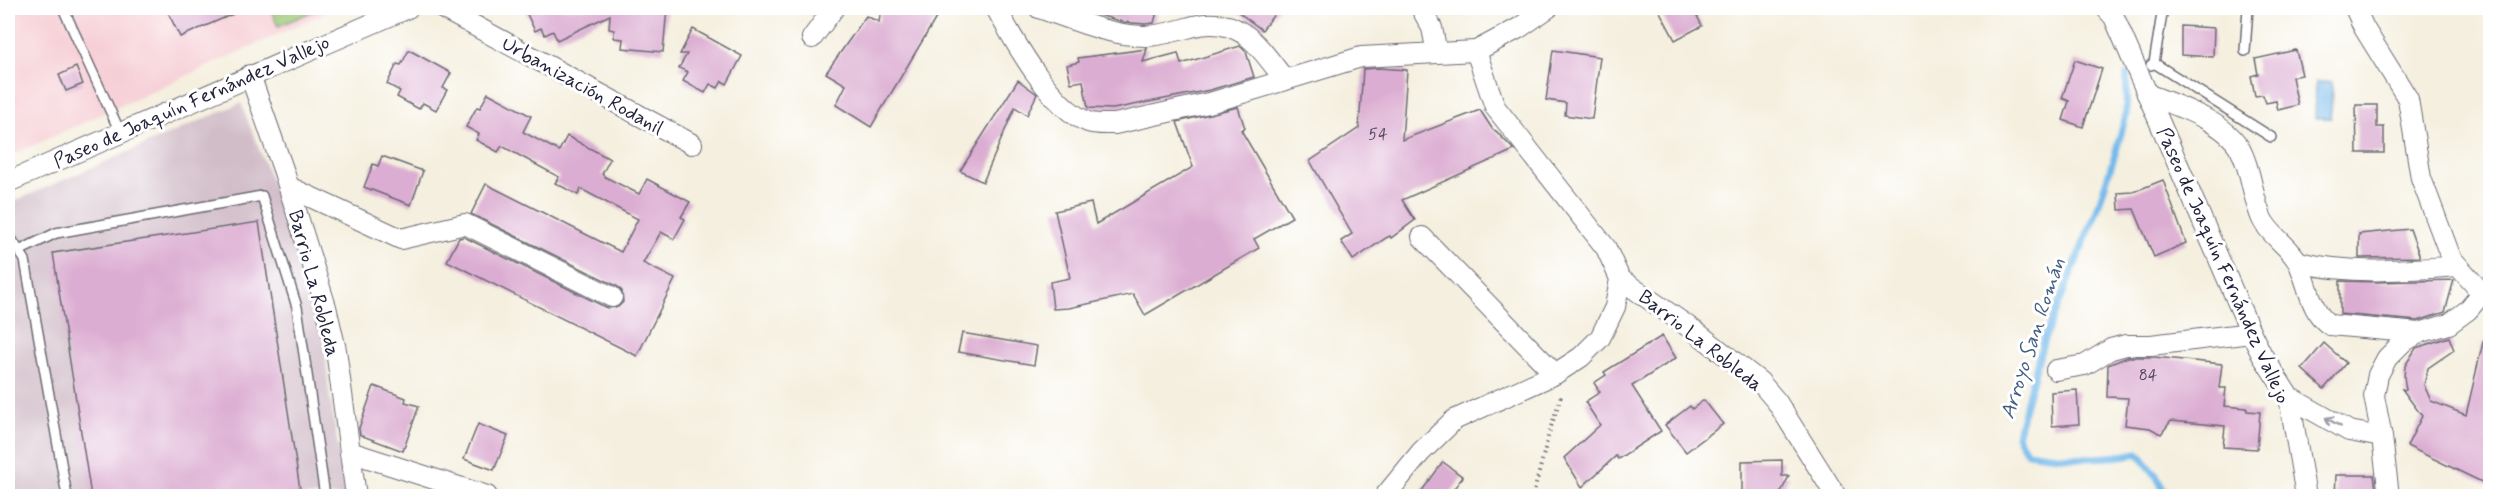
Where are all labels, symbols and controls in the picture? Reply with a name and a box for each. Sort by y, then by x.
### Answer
street label: Paseo de Joaquín Fernández Vallejo [49,29,334,176]
street label: Urbanización Rodanil [497,31,668,142]
street label: Paseo de Joaquín Fernández Vallejo [2149,123,2296,408]
house number: 54 [1368,124,1388,145]
street label: Barrio La Robleda [281,207,346,360]
water label: Arroyo San Román [1994,254,2072,422]
street label: Barrio La Robleda [1632,284,1768,398]
house number: 84 [2139,365,2158,386]
one-way arrow [2325,416,2343,427]

